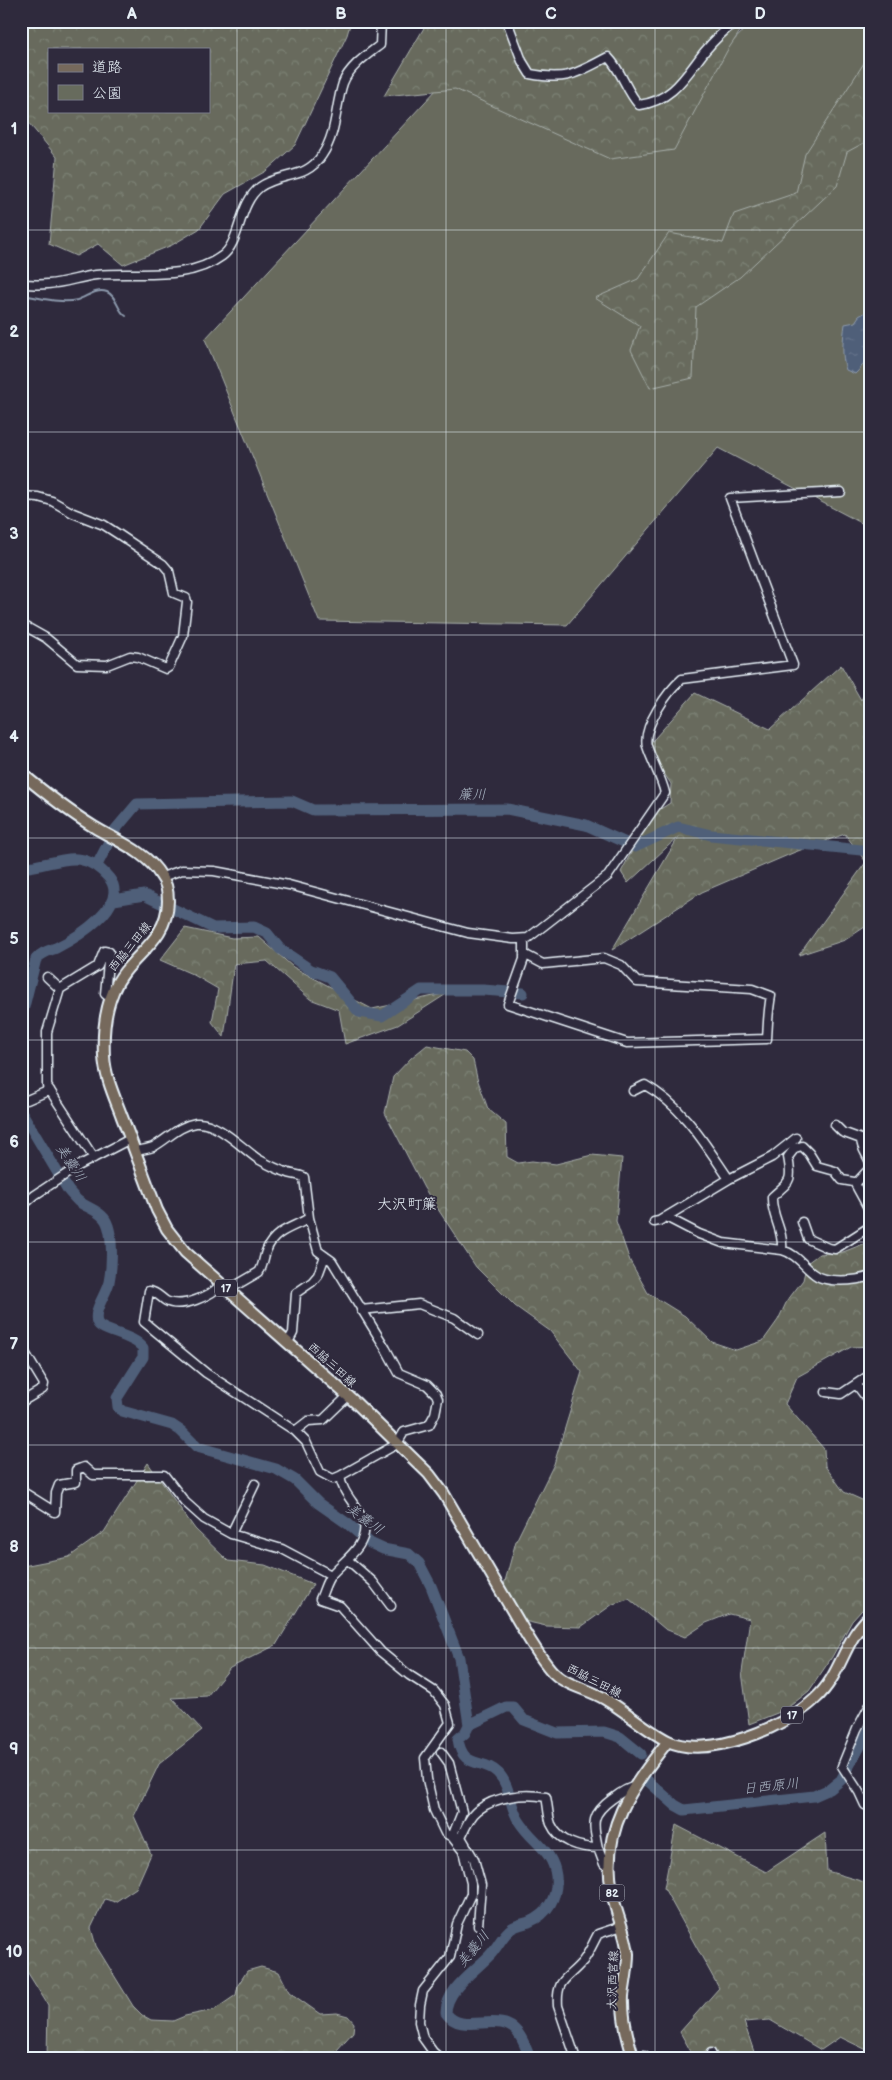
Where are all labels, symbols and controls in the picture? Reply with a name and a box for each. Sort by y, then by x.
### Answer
text: A [126,5,137,24]
text: B [335,5,347,24]
text: C [545,5,557,24]
text: D [754,5,766,24]
legend [48,48,210,112]
text: 道路 [92,58,122,77]
text: 公園 [92,84,122,103]
text: 1 [11,120,17,139]
text: 2 [9,323,19,342]
text: 3 [9,525,19,544]
text: 4 [9,728,19,747]
water label: 簾川 [458,786,486,803]
street label: 西脇三田線 [105,919,155,975]
text: 5 [9,930,19,949]
text: 6 [9,1133,19,1152]
water label: 美嚢川 [52,1141,90,1185]
district label: 大沢町簾 [377,1195,437,1214]
road number: 17 [215,1280,237,1296]
text: 7 [10,1335,19,1354]
street label: 西脇三田線 [305,1339,359,1391]
water label: 美嚢川 [343,1500,387,1538]
text: 8 [9,1538,19,1557]
street label: 西脇三田線 [564,1661,624,1701]
road number: 17 [781,1706,803,1724]
text: 9 [9,1740,19,1759]
water label: 日西原川 [742,1775,800,1797]
road number: 82 [600,1885,624,1902]
water label: 美嚢川 [453,1927,493,1971]
text: 10 [6,1943,22,1962]
street label: 大沢西宮線 [604,1950,622,2010]

